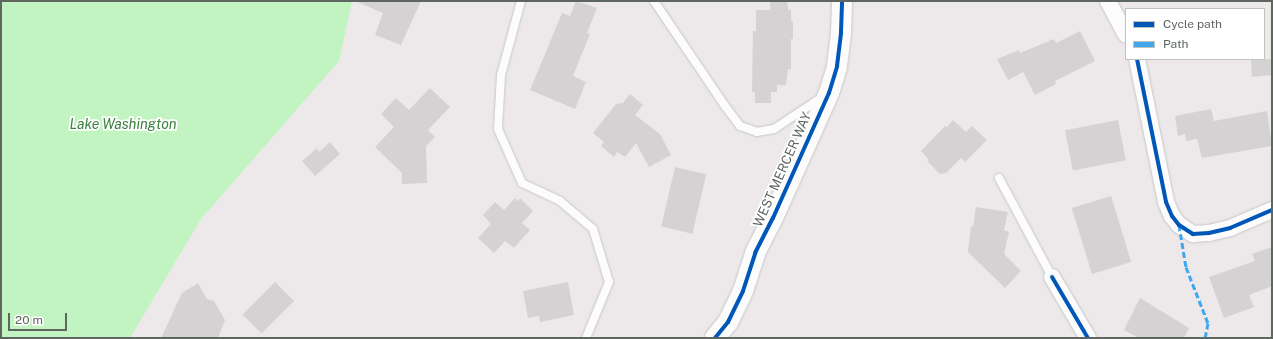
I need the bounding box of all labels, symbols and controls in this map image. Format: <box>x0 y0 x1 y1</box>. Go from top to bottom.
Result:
legend <box>1125 8 1265 60</box>
text: Cycle path <box>1163 17 1222 31</box>
text: Path <box>1163 37 1189 51</box>
street label: WEST MERCER WAY <box>751 110 815 230</box>
water label: Lake Washington <box>69 116 177 132</box>
scale bar <box>10 305 69 331</box>
text: 20 m <box>15 313 43 327</box>

